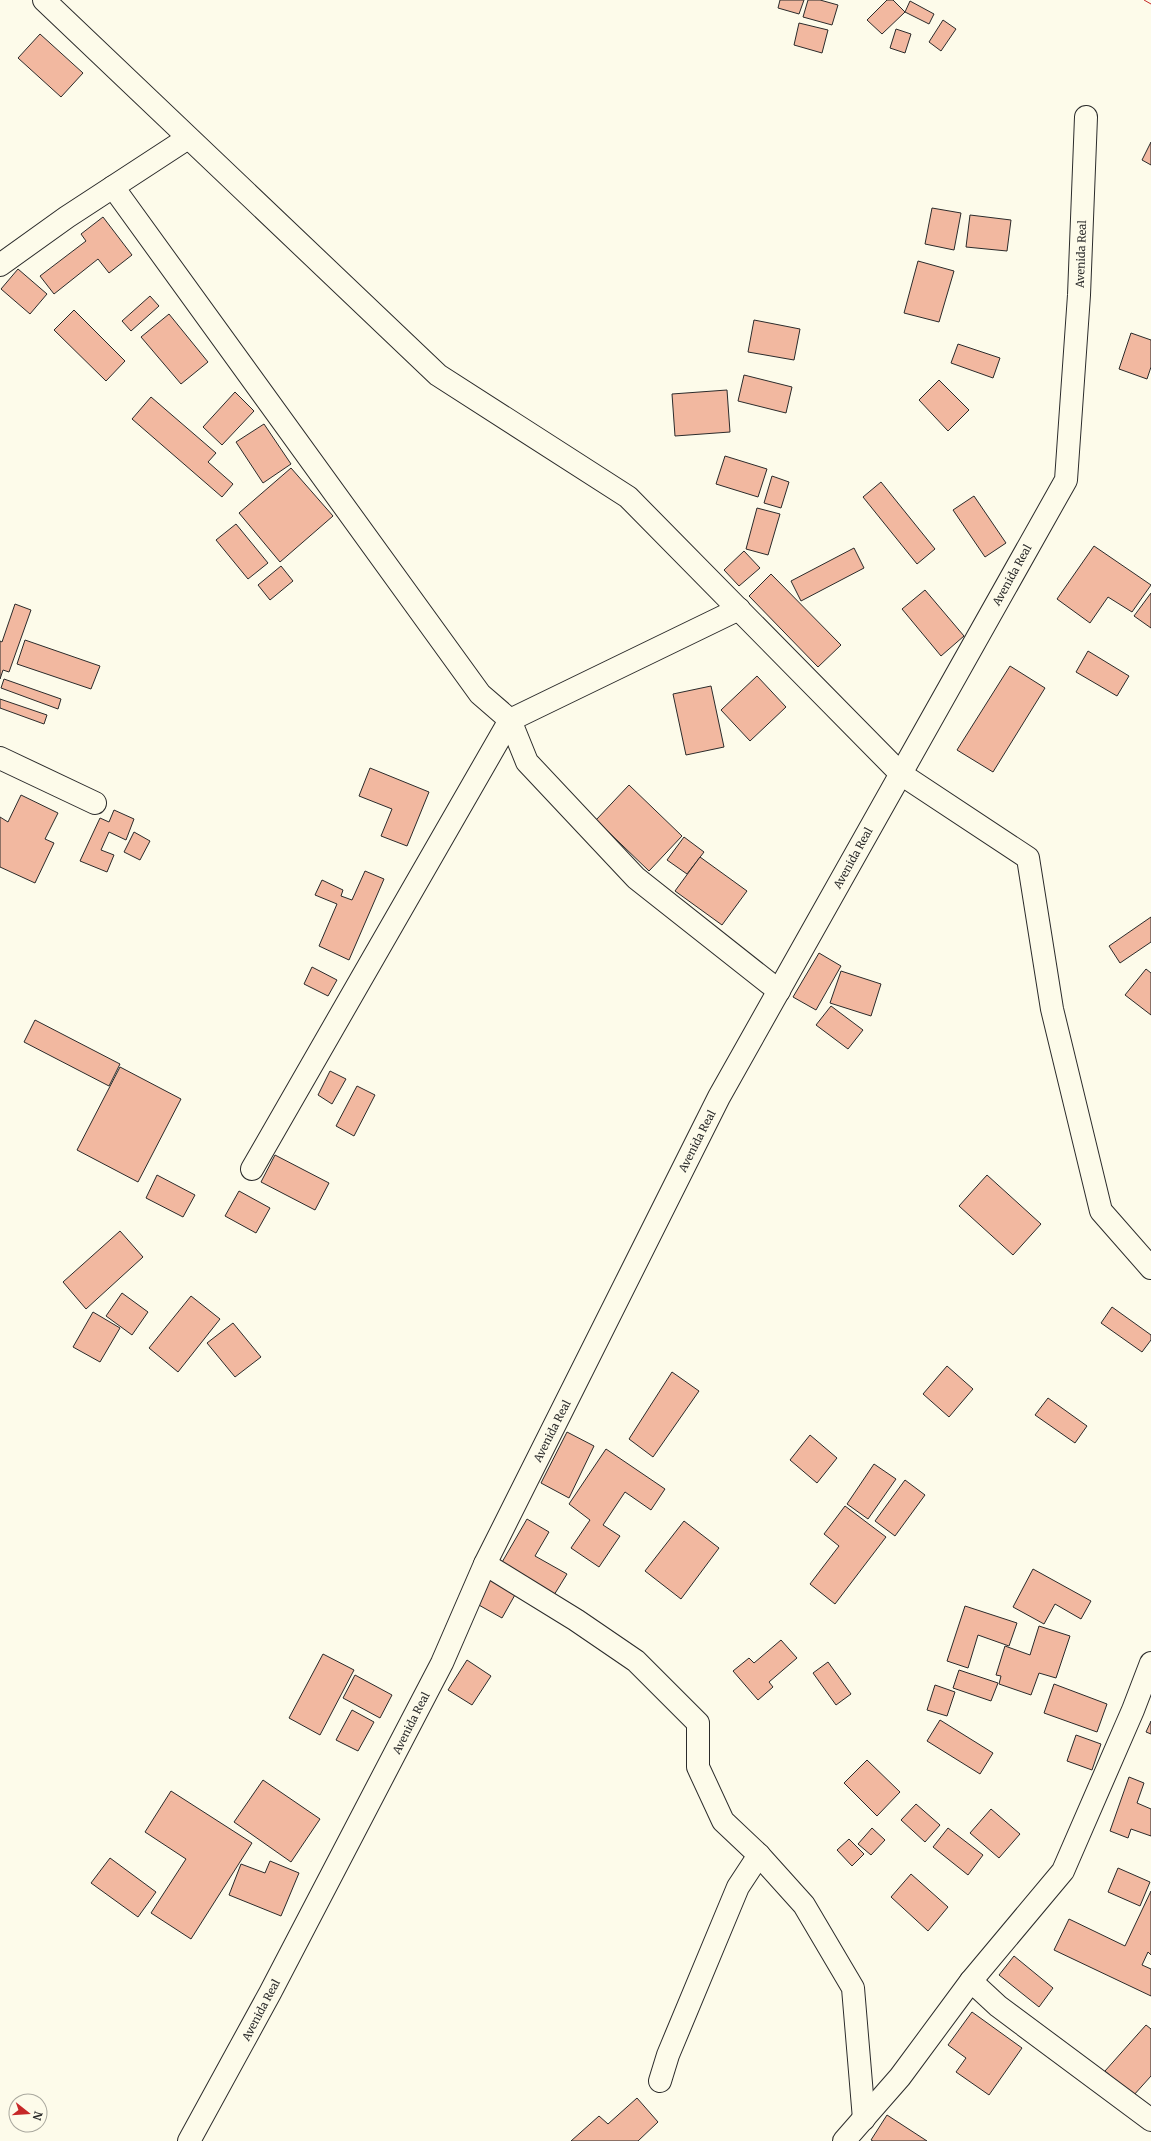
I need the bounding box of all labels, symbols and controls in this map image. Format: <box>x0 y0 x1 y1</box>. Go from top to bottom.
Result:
street label: Avenida Real <box>1073 219 1089 289</box>
street label: Avenida Real <box>989 541 1035 609</box>
street label: Avenida Real <box>830 824 876 892</box>
street label: Avenida Real <box>675 1107 719 1175</box>
street label: Avenida Real <box>530 1397 574 1465</box>
street label: Avenida Real <box>389 1689 433 1757</box>
street label: Avenida Real <box>238 1976 283 2044</box>
north arrow <box>8 2093 48 2133</box>
text: N <box>30 2110 46 2122</box>

